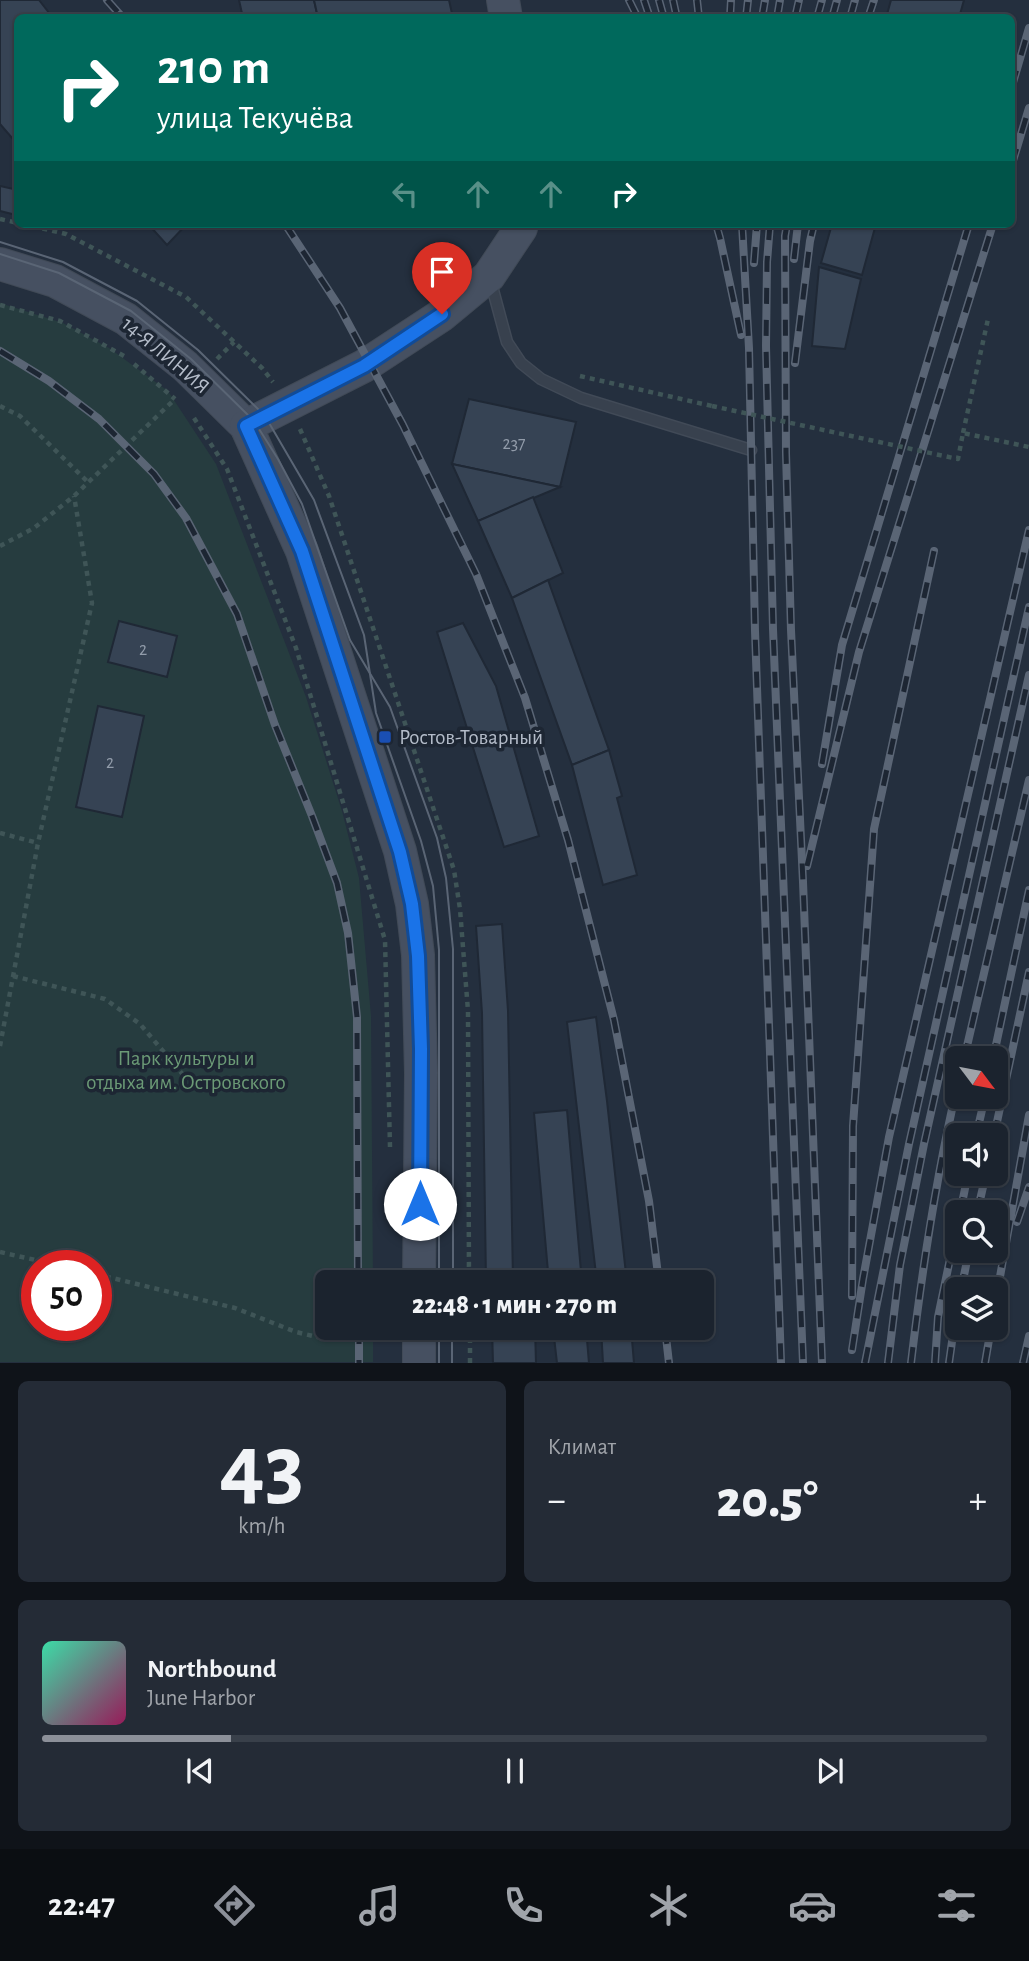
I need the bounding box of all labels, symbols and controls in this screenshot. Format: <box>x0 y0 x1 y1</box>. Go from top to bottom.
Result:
icon: right <box>42 42 133 133</box>
text: 210 m <box>157 44 270 93</box>
text: улица Текучёва <box>157 102 353 134</box>
icon: left <box>386 175 424 213</box>
icon: ahead <box>459 175 497 213</box>
icon: ahead <box>532 175 570 213</box>
icon: right <box>605 175 643 213</box>
pin <box>412 242 472 314</box>
icon: arrive <box>423 253 461 291</box>
street label: 14-Я ЛИНИЯ <box>118 313 213 398</box>
house number: 237 <box>502 435 526 453</box>
house number: 2 <box>139 641 147 659</box>
place label: Ростов-Товарный <box>399 727 543 748</box>
marker: Ростов-Товарный <box>377 729 393 745</box>
house number: 2 <box>106 754 114 772</box>
north arrow <box>945 1046 1008 1110</box>
map controls <box>945 1046 1008 1340</box>
park label: Парк культуры и отдыха им. Островского <box>86 1048 286 1093</box>
button: sound <box>945 1123 1008 1186</box>
position arrow <box>383 1167 457 1241</box>
button: search <box>945 1200 1008 1263</box>
speed limit sign: 50 <box>21 1250 112 1341</box>
button: layers <box>945 1277 1008 1340</box>
text: 22:48 · 1 мин · 270 m <box>412 1292 617 1318</box>
text: 43 <box>219 1422 304 1513</box>
text: Климат <box>548 1436 616 1459</box>
text: 20.5° <box>716 1474 818 1526</box>
text: − <box>548 1482 566 1520</box>
text: + <box>969 1482 987 1520</box>
text: km/h <box>238 1515 285 1538</box>
text: Northbound <box>147 1656 276 1682</box>
text: June Harbor <box>147 1687 255 1710</box>
icon: previous <box>181 1752 219 1790</box>
icon: pause <box>496 1752 534 1790</box>
icon: next <box>811 1752 849 1790</box>
icon: directions <box>210 1881 259 1930</box>
icon: music <box>355 1881 404 1930</box>
icon: phone <box>499 1881 548 1930</box>
icon: climate <box>644 1881 693 1930</box>
icon: car <box>788 1881 837 1930</box>
icon: filters <box>932 1881 981 1930</box>
text: 22:47 <box>48 1889 115 1921</box>

